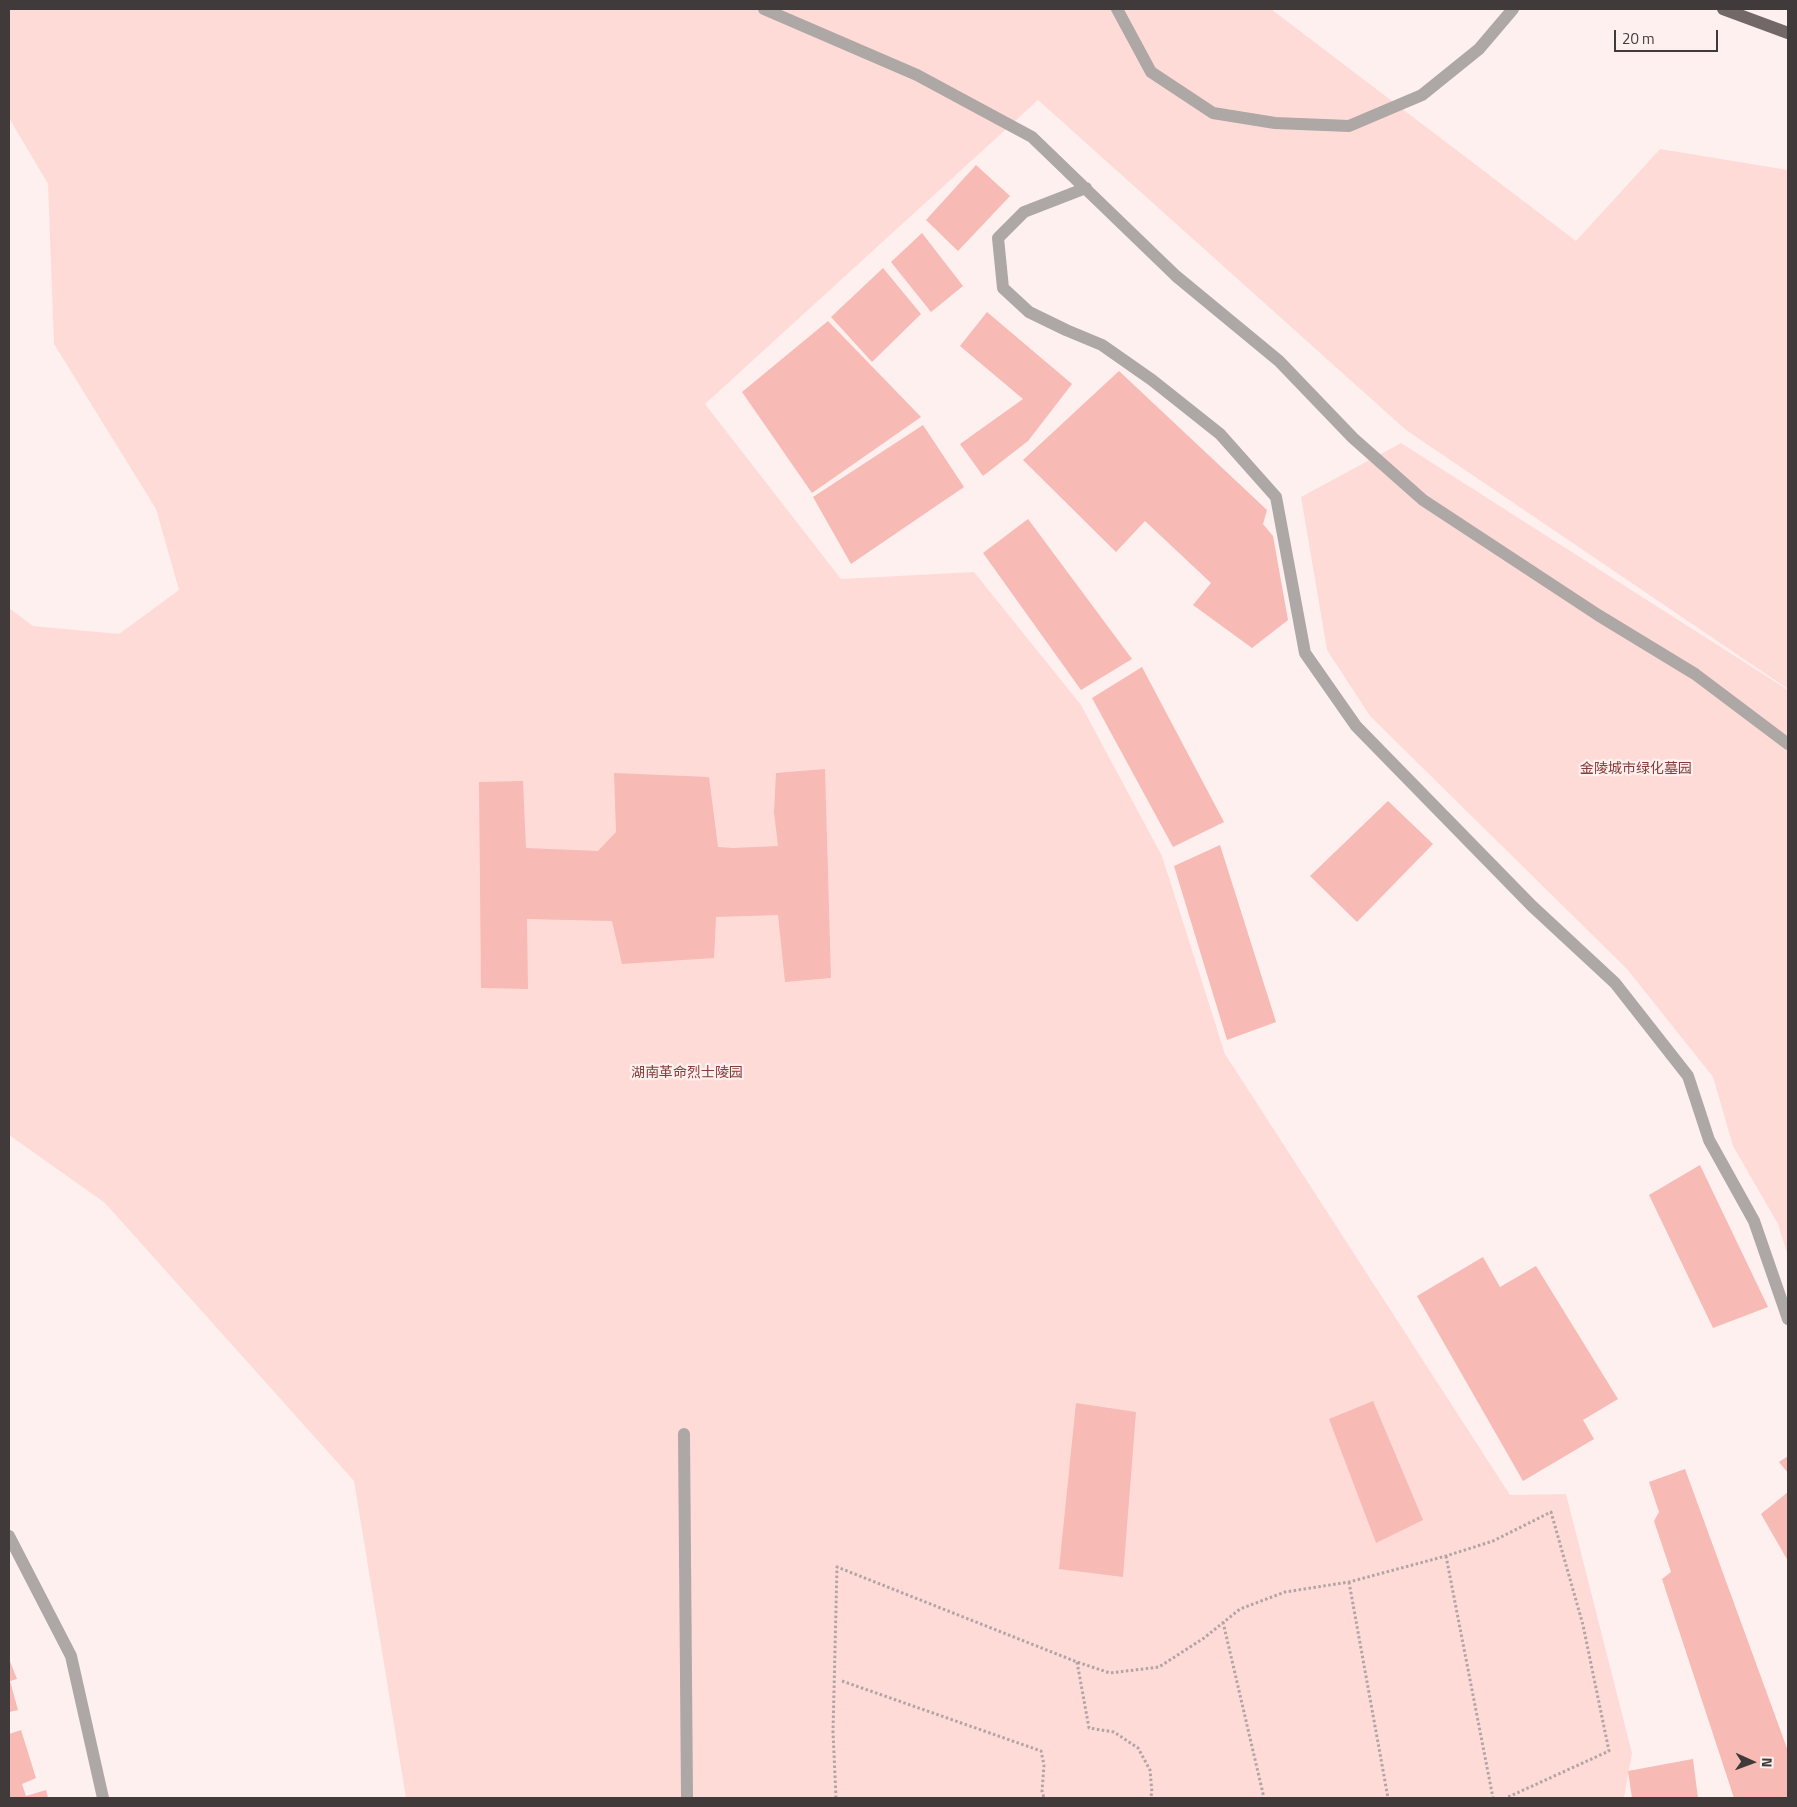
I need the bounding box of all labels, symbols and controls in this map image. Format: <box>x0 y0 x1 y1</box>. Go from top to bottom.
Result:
scale bar <box>1617 20 1721 52</box>
text: 20 m <box>1622 27 1655 50</box>
park label: 金陵城市绿化墓园 <box>1580 762 1692 778</box>
park label: 湖南革命烈士陵园 <box>631 1066 743 1082</box>
north arrow <box>1727 1737 1777 1787</box>
text: N <box>1757 1757 1778 1768</box>

